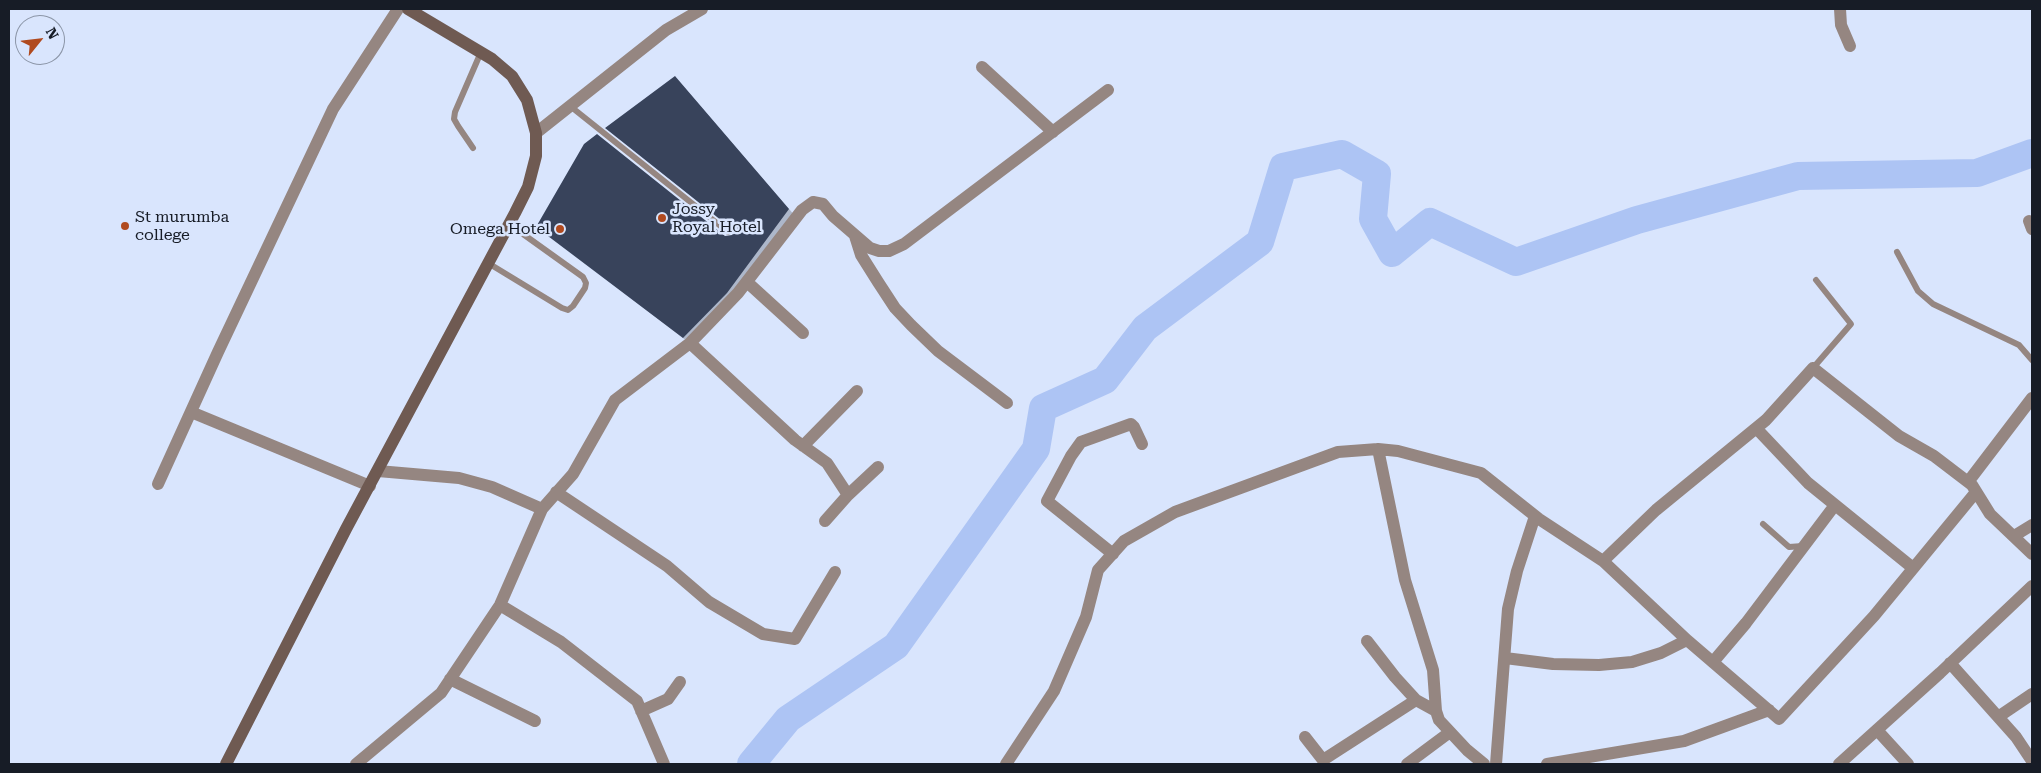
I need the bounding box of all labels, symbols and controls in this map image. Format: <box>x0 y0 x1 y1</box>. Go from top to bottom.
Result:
north arrow <box>15 15 65 65</box>
text: N <box>43 25 62 42</box>
place label: Jossy Royal Hotel <box>672 199 762 237</box>
place label: St murumba college <box>135 207 229 245</box>
marker: Jossy Royal Hotel <box>656 212 668 224</box>
place label: Omega Hotel <box>450 219 550 239</box>
marker: St murumba college <box>119 220 131 232</box>
marker: Omega Hotel <box>554 223 566 235</box>

